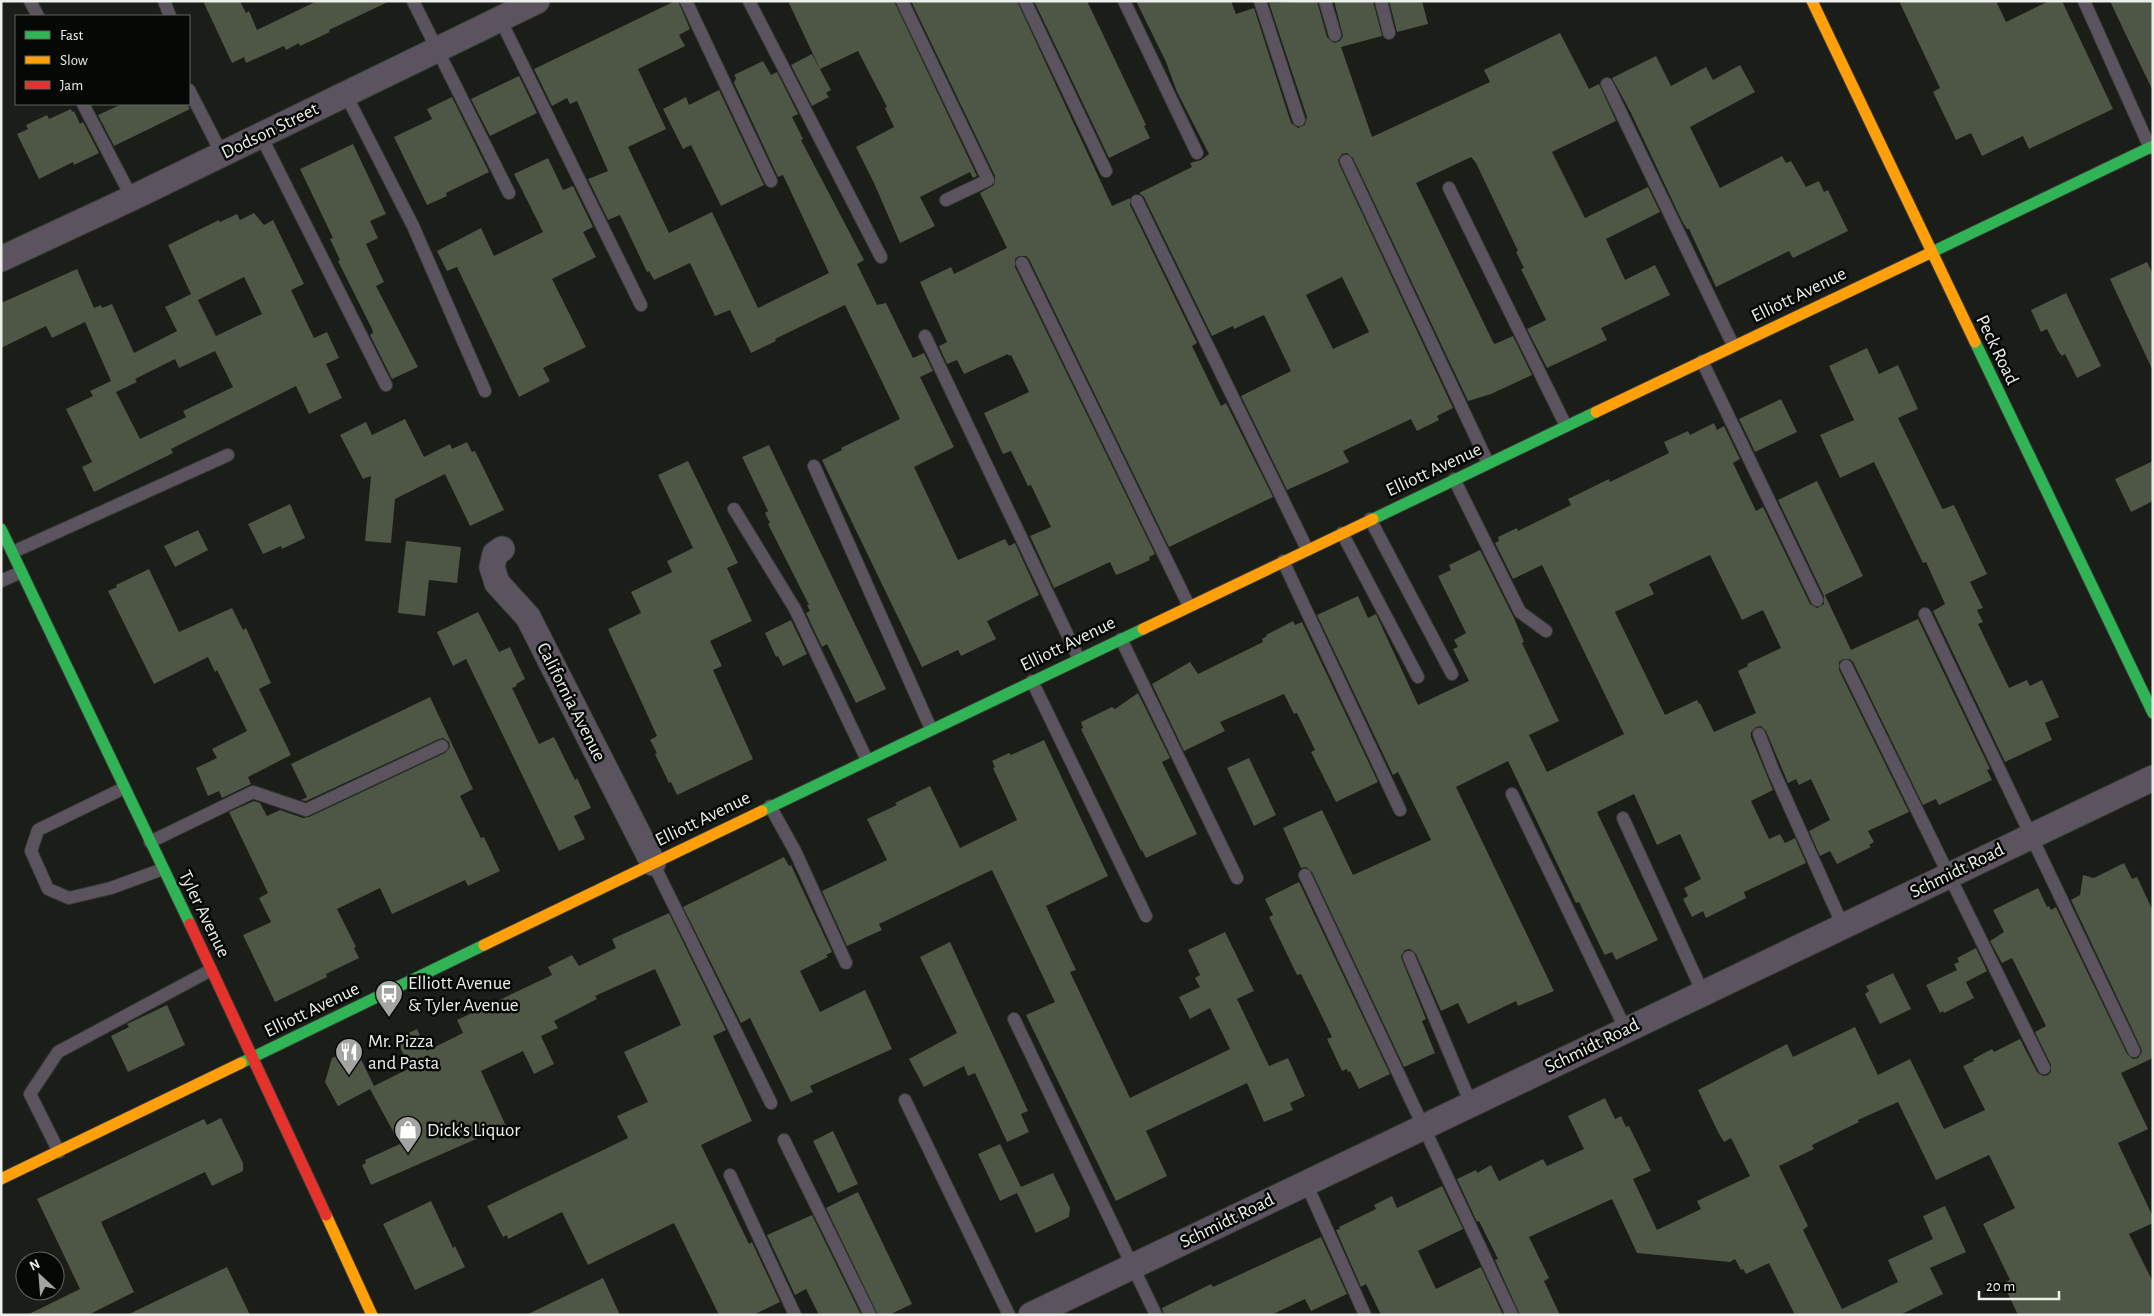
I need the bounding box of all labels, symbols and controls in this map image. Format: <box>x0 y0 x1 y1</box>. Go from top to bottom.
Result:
legend <box>15 15 190 105</box>
text: Fast <box>60 28 84 43</box>
text: Slow <box>60 53 88 68</box>
text: Jam <box>60 78 83 93</box>
street label: Dodson Street <box>219 99 321 163</box>
street label: Elliott Avenue <box>1748 264 1850 326</box>
street label: Peck Road <box>1972 312 2022 388</box>
street label: Elliott Avenue <box>1383 440 1485 500</box>
street label: Elliott Avenue <box>1017 613 1119 675</box>
street label: California Avenue <box>533 640 609 764</box>
street label: Elliott Avenue <box>652 788 754 850</box>
street label: Schmidt Road <box>1907 840 2007 902</box>
street label: Tyler Avenue <box>175 867 233 961</box>
place label: Elliott Avenue & Tyler Avenue <box>408 974 519 1015</box>
street label: Elliott Avenue <box>261 979 363 1041</box>
bus stop icon: Elliott Avenue & Tyler Avenue <box>374 979 404 1018</box>
street label: Schmidt Road <box>1542 1015 1642 1077</box>
place label: Mr. Pizza and Pasta <box>368 1032 440 1073</box>
restaurant icon: Mr. Pizza and Pasta <box>334 1037 364 1076</box>
shop icon: Dick's Liquor <box>393 1115 423 1154</box>
place label: Dick's Liquor <box>427 1121 520 1140</box>
street label: Schmidt Road <box>1177 1190 1277 1252</box>
north arrow <box>15 1251 65 1301</box>
text: N <box>27 1257 42 1274</box>
scale bar <box>1979 1268 2059 1300</box>
text: 20 m <box>1986 1279 2015 1294</box>

